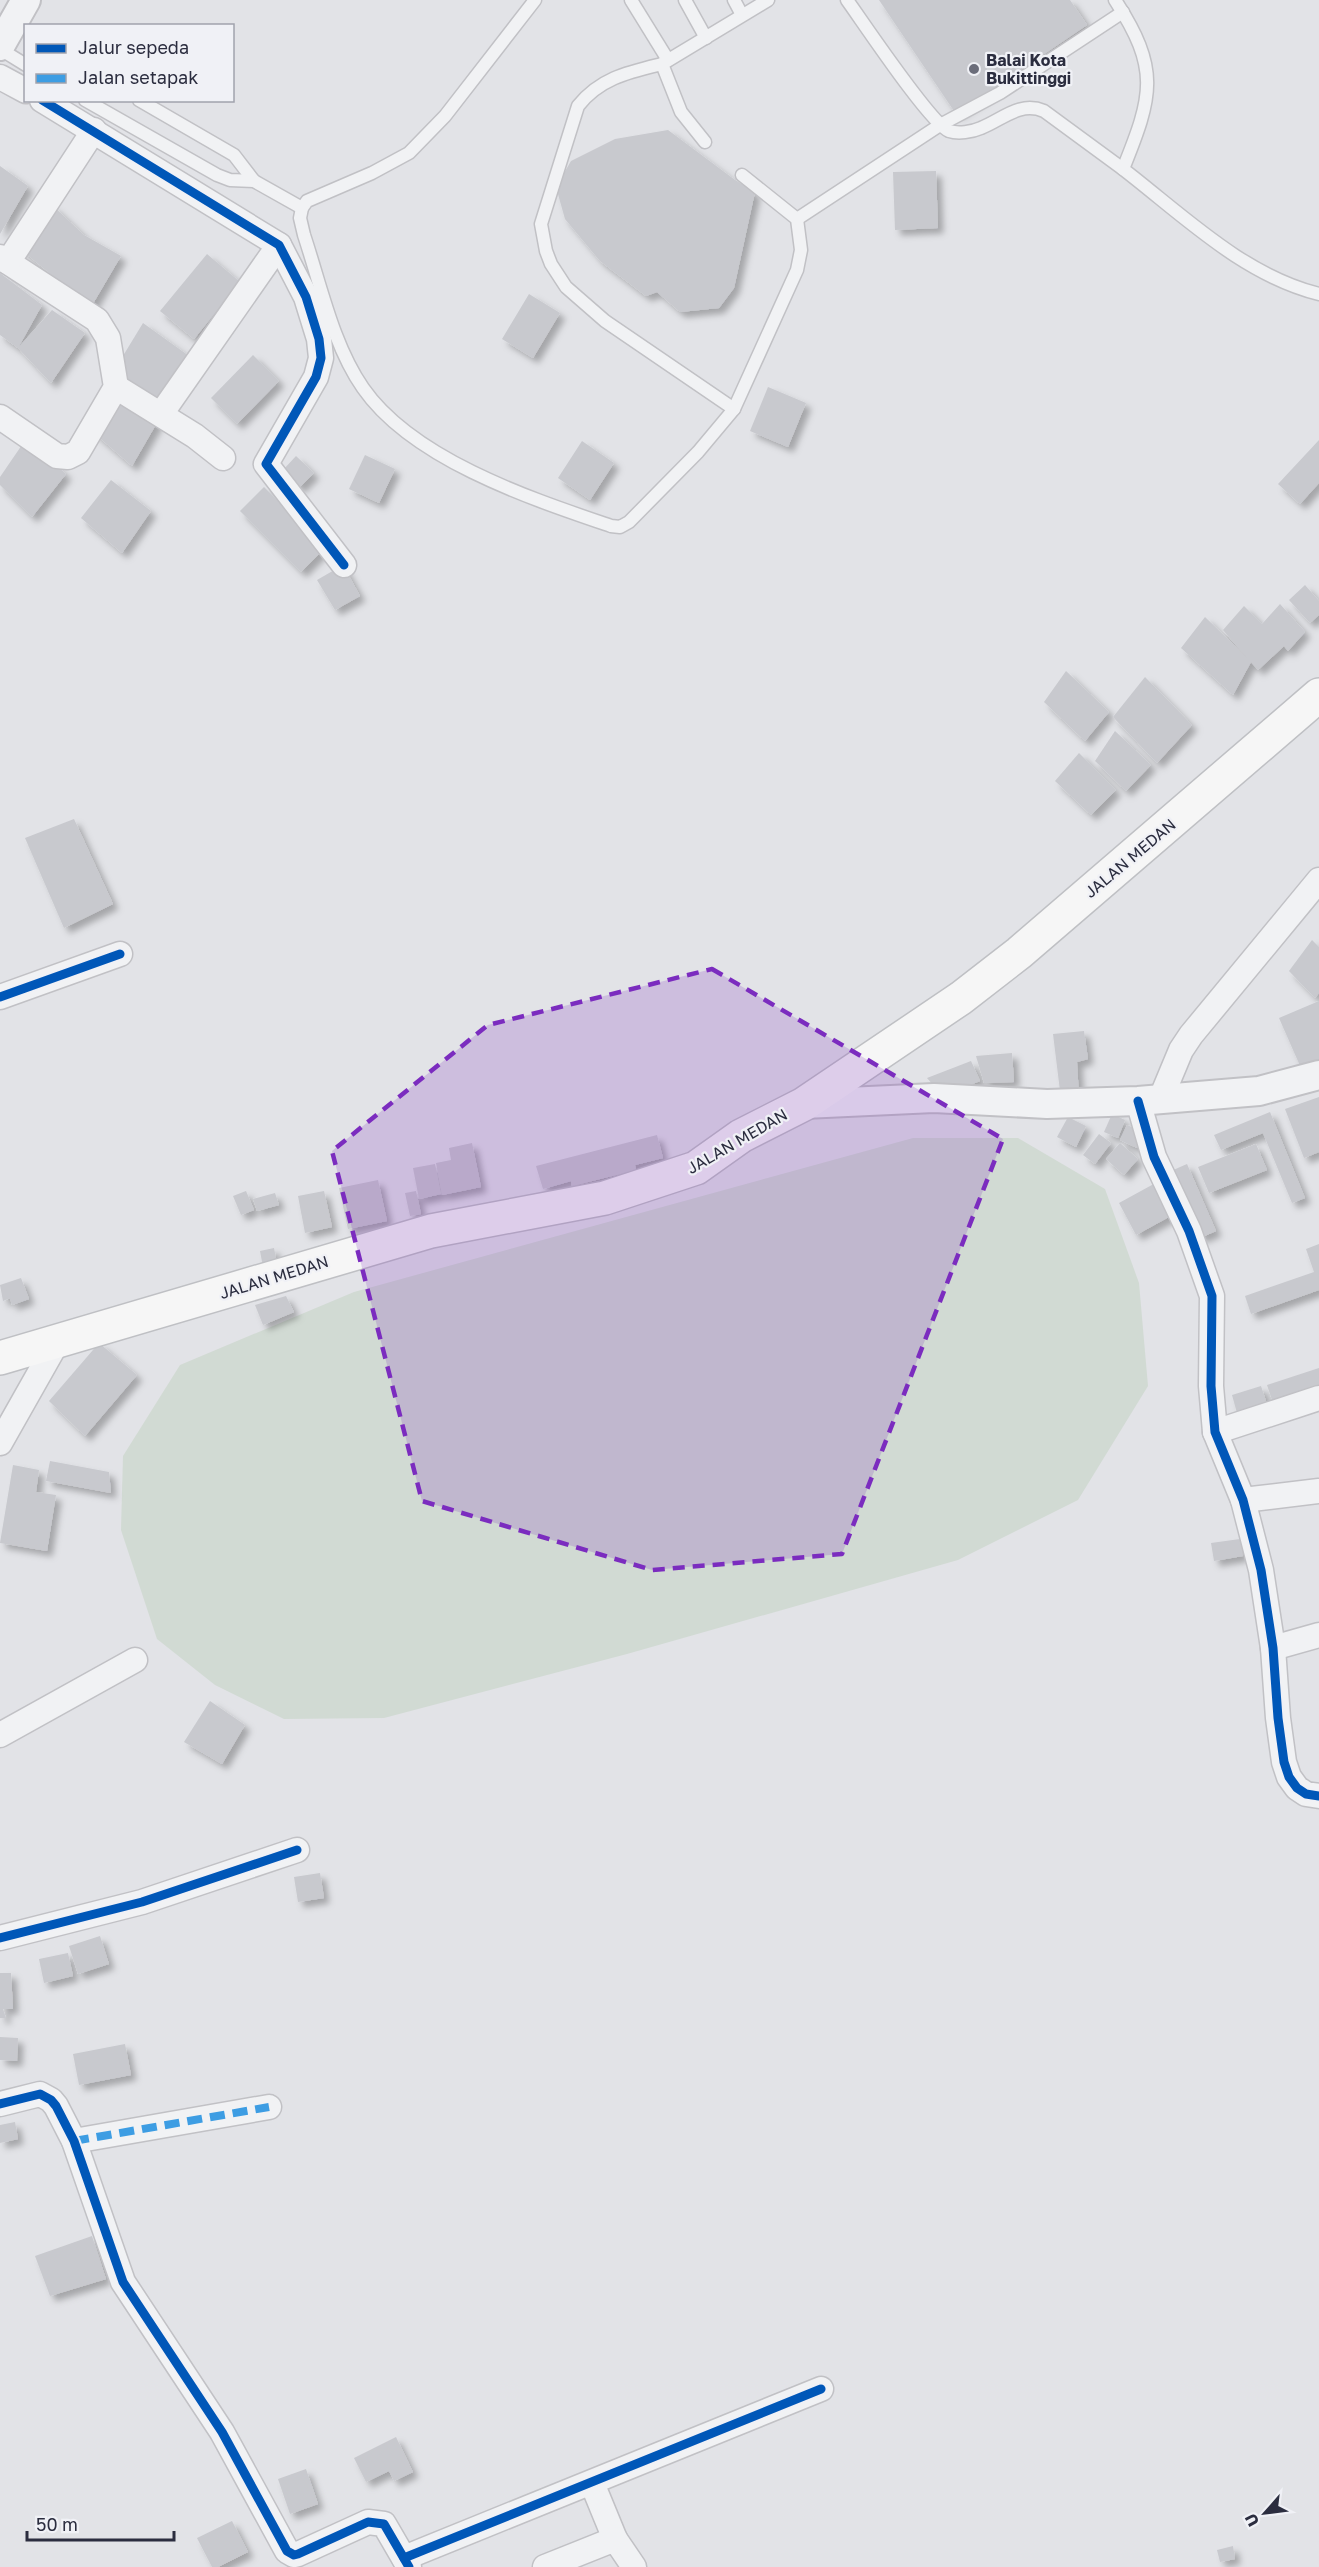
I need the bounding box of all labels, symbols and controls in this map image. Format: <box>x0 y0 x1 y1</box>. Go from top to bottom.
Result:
legend <box>24 24 234 102</box>
text: Jalur sepeda <box>78 36 189 58</box>
place label: Balai Kota Bukittinggi <box>986 50 1071 88</box>
marker: Balai Kota Bukittinggi <box>967 62 981 76</box>
text: Jalan setapak <box>78 66 198 88</box>
street label: JALAN MEDAN <box>1080 814 1180 902</box>
street label: JALAN MEDAN <box>683 1104 791 1178</box>
street label: JALAN MEDAN <box>217 1251 331 1303</box>
north arrow <box>1235 2483 1295 2543</box>
scale bar <box>27 2504 174 2542</box>
text: U <box>1240 2510 1263 2530</box>
text: 50 m <box>36 2513 78 2535</box>

